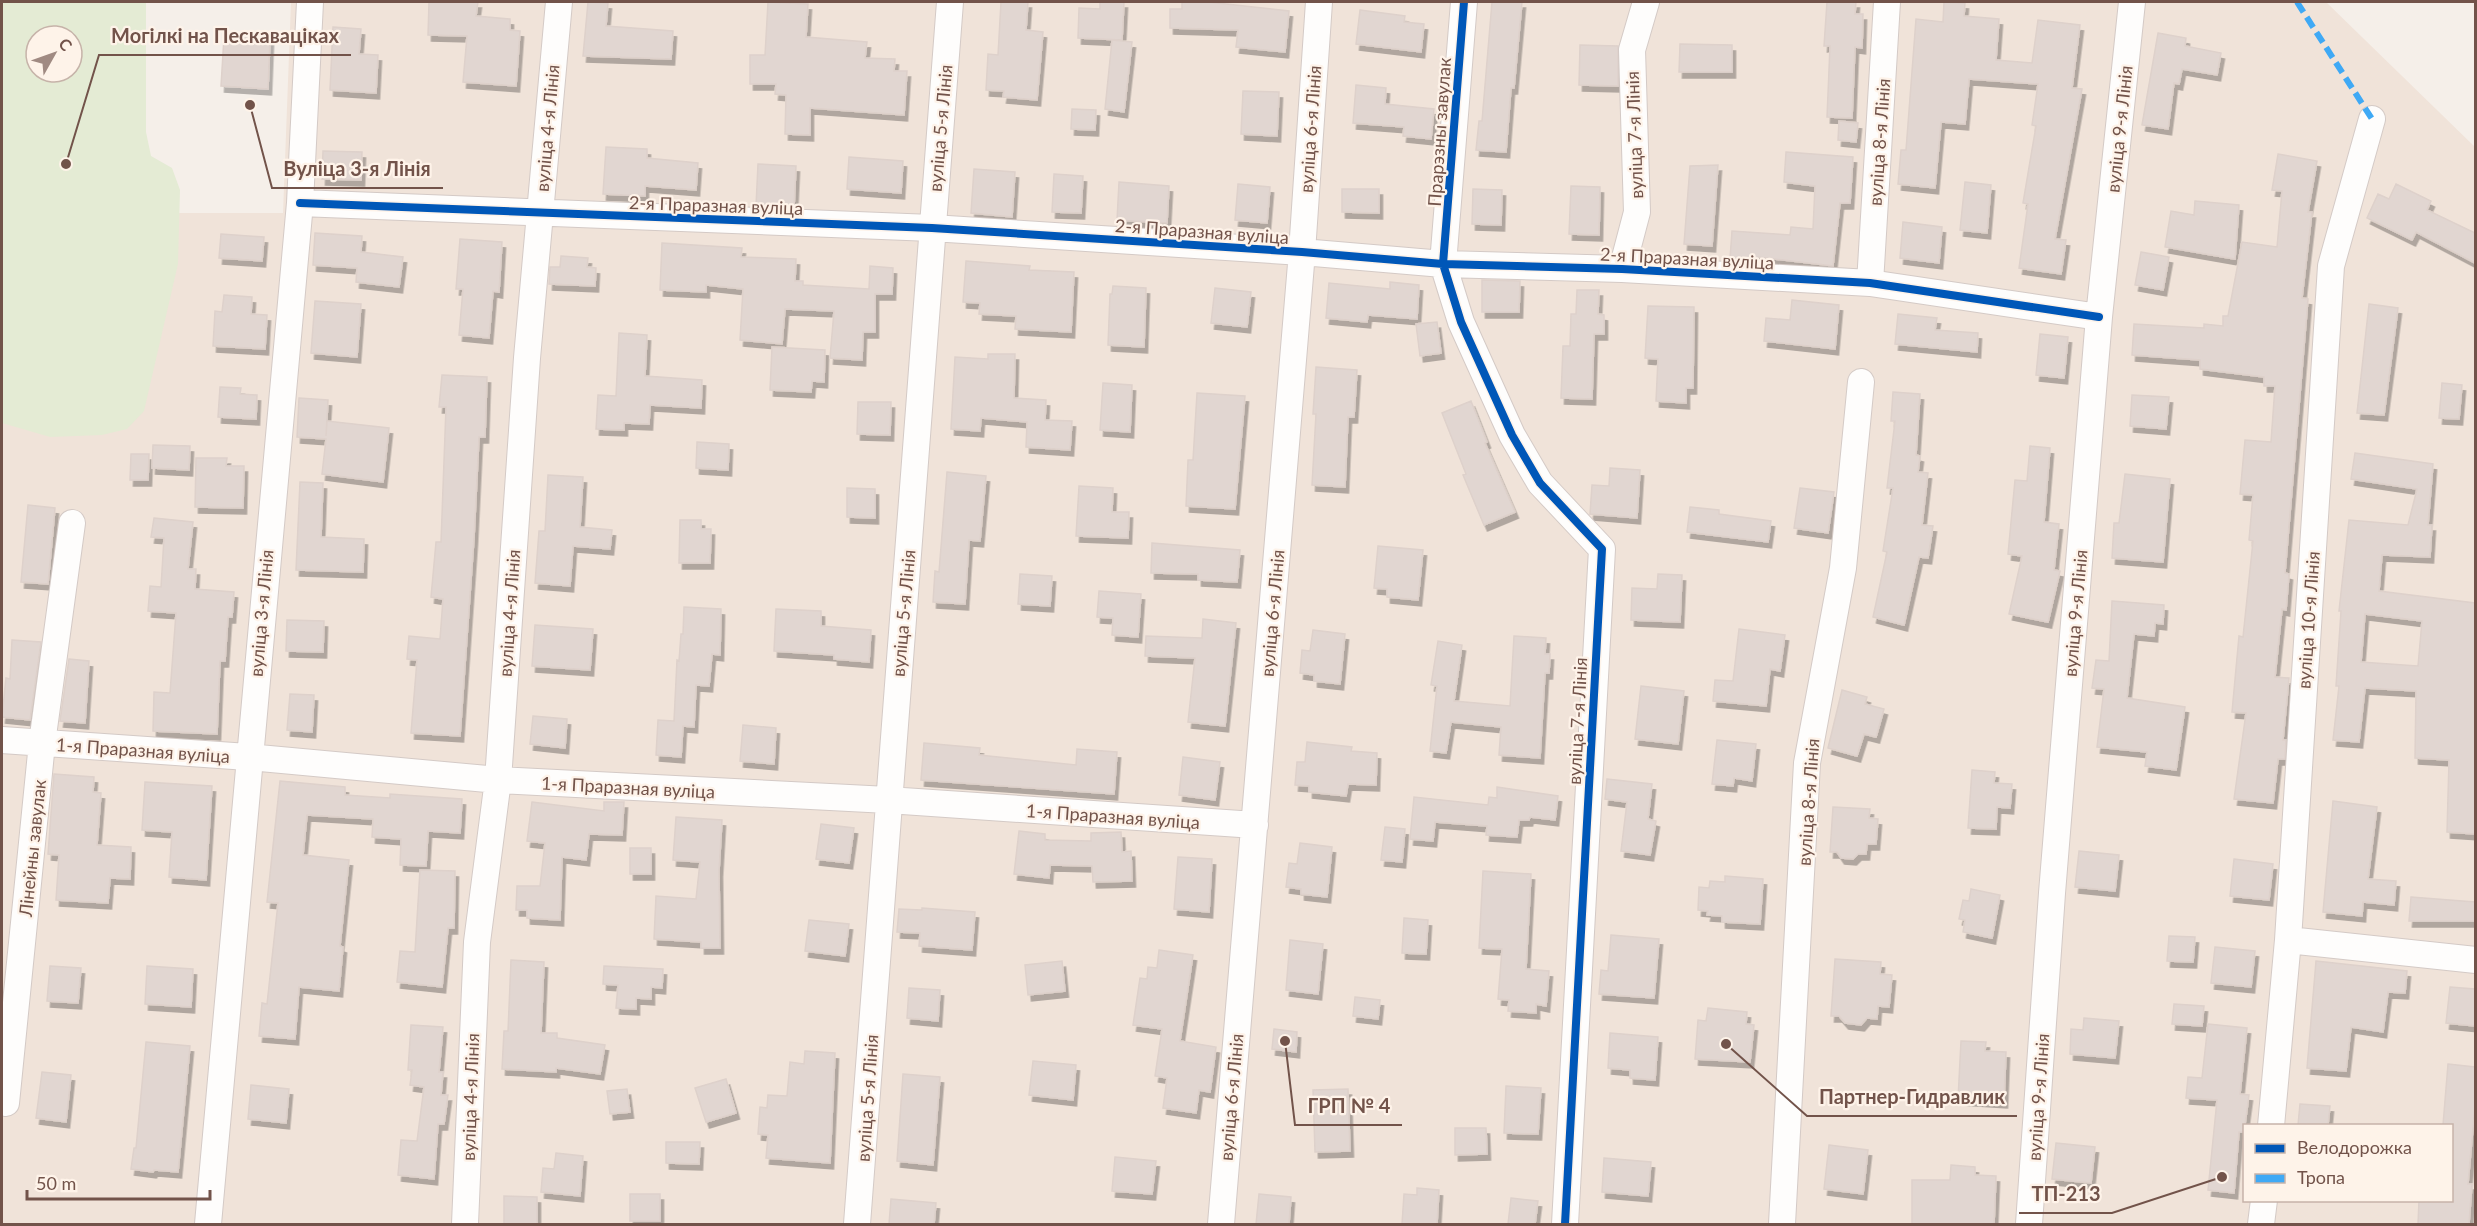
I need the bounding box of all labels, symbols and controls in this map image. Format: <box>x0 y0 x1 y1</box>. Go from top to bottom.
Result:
callout: Могілкі на Пескаваціках <box>99 17 351 55</box>
text: Могілкі на Пескаваціках <box>111 23 339 47</box>
north arrow <box>24 24 84 84</box>
text: С <box>55 34 77 55</box>
street label: Прарэзны завулак <box>1423 56 1455 207</box>
street label: вуліца 4-я Лінія <box>530 63 564 193</box>
street label: вуліца 5-я Лінія <box>923 63 957 193</box>
street label: вуліца 9-я Лінія <box>2101 64 2137 194</box>
street label: вуліца 6-я Лінія <box>1295 65 1325 193</box>
street label: вуліца 7-я Лінія <box>1621 71 1647 199</box>
street label: вуліца 8-я Лінія <box>1864 78 1894 206</box>
callout: Вуліца 3-я Лінія <box>272 150 443 188</box>
text: Вуліца 3-я Лінія <box>283 156 431 180</box>
street label: 2-я Праразная вуліца <box>629 191 803 219</box>
street label: 2-я Праразная вуліца <box>1114 214 1290 248</box>
street label: 2-я Праразная вуліца <box>1599 242 1775 274</box>
street label: вуліца 3-я Лінія <box>244 548 278 678</box>
street label: вуліца 5-я Лінія <box>886 548 920 678</box>
street label: вуліца 6-я Лінія <box>1255 548 1289 678</box>
street label: вуліца 9-я Лінія <box>2058 548 2092 678</box>
street label: вуліца 4-я Лінія <box>494 549 524 677</box>
street label: вуліца 10-я Лінія <box>2292 550 2324 690</box>
street label: вуліца 7-я Лінія <box>1563 657 1591 785</box>
street label: 1-я Праразная вуліца <box>55 733 231 767</box>
street label: вуліца 8-я Лінія <box>1793 738 1823 866</box>
street label: 1-я Праразная вуліца <box>540 771 716 803</box>
street label: Лінейны завулак <box>14 778 50 919</box>
street label: 1-я Праразная вуліца <box>1025 799 1201 833</box>
street label: вуліца 6-я Лінія <box>1214 1032 1248 1162</box>
street label: вуліца 4-я Лінія <box>457 1033 483 1161</box>
street label: вуліца 9-я Лінія <box>2023 1033 2053 1161</box>
street label: вуліца 5-я Лінія <box>852 1034 882 1162</box>
callout: Партнер-Гидравлик <box>1807 1078 2017 1116</box>
text: Партнер-Гидравлик <box>1819 1084 2005 1108</box>
callout: ГРП № 4 <box>1295 1087 1402 1125</box>
text: ГРП № 4 <box>1308 1093 1391 1117</box>
legend <box>2243 1124 2453 1202</box>
text: Велодорожка <box>2297 1136 2412 1158</box>
scale bar <box>27 1163 210 1201</box>
text: Тропа <box>2297 1166 2345 1188</box>
text: 50 m <box>36 1172 76 1194</box>
callout: ТП-213 <box>2019 1175 2112 1213</box>
text: ТП-213 <box>2031 1181 2101 1205</box>

